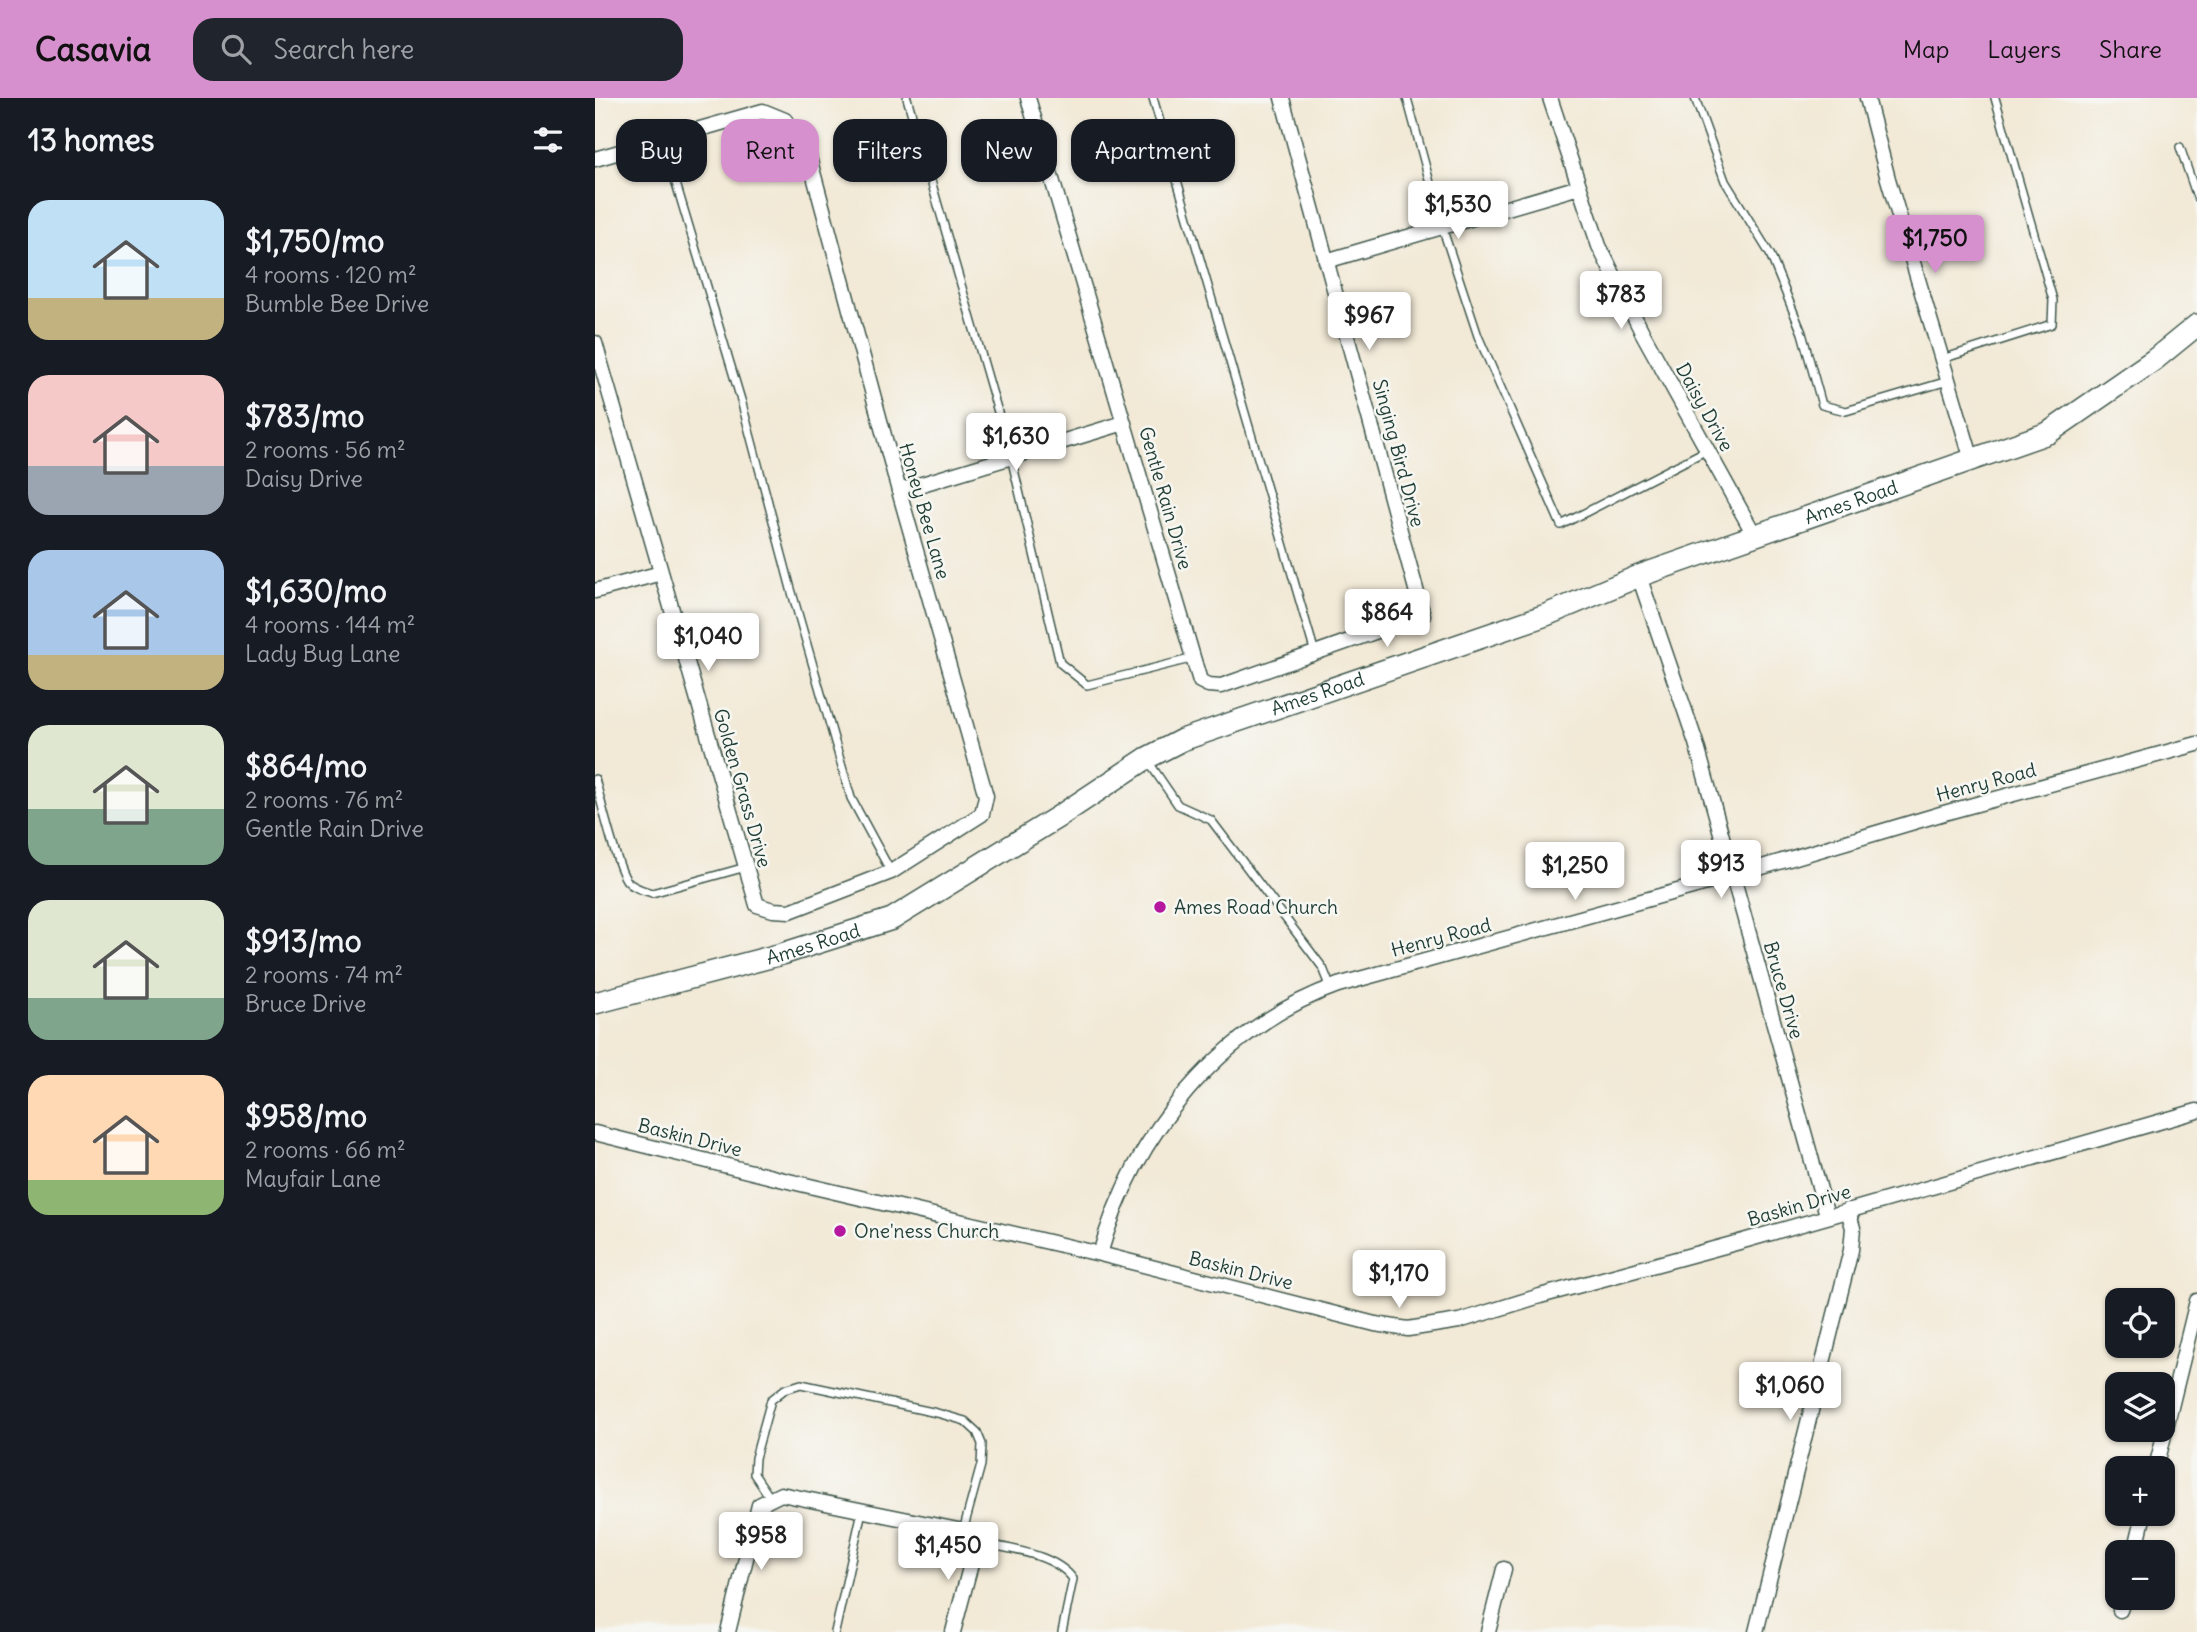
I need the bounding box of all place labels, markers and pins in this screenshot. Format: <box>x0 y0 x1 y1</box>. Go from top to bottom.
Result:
pin: $1,530 <box>1401 181 1515 241</box>
pin: $1,750 <box>1878 216 1992 275</box>
pin: $783 <box>1580 272 1662 331</box>
pin: $967 <box>1328 292 1410 352</box>
pin: $1,630 <box>959 414 1073 473</box>
pin: $864 <box>1346 589 1428 649</box>
pin: $1,040 <box>651 614 765 673</box>
pin: $913 <box>1680 840 1762 900</box>
pin: $1,250 <box>1518 842 1632 902</box>
place label: Ames Road Church <box>1174 895 1338 919</box>
marker: Ames Road Church <box>1152 899 1168 915</box>
place label: One'ness Church <box>854 1219 999 1243</box>
marker: One'ness Church <box>832 1223 848 1239</box>
pin: $1,170 <box>1342 1250 1456 1310</box>
pin: $1,060 <box>1733 1362 1847 1422</box>
pin: $958 <box>720 1512 802 1572</box>
pin: $1,450 <box>891 1522 1005 1582</box>

